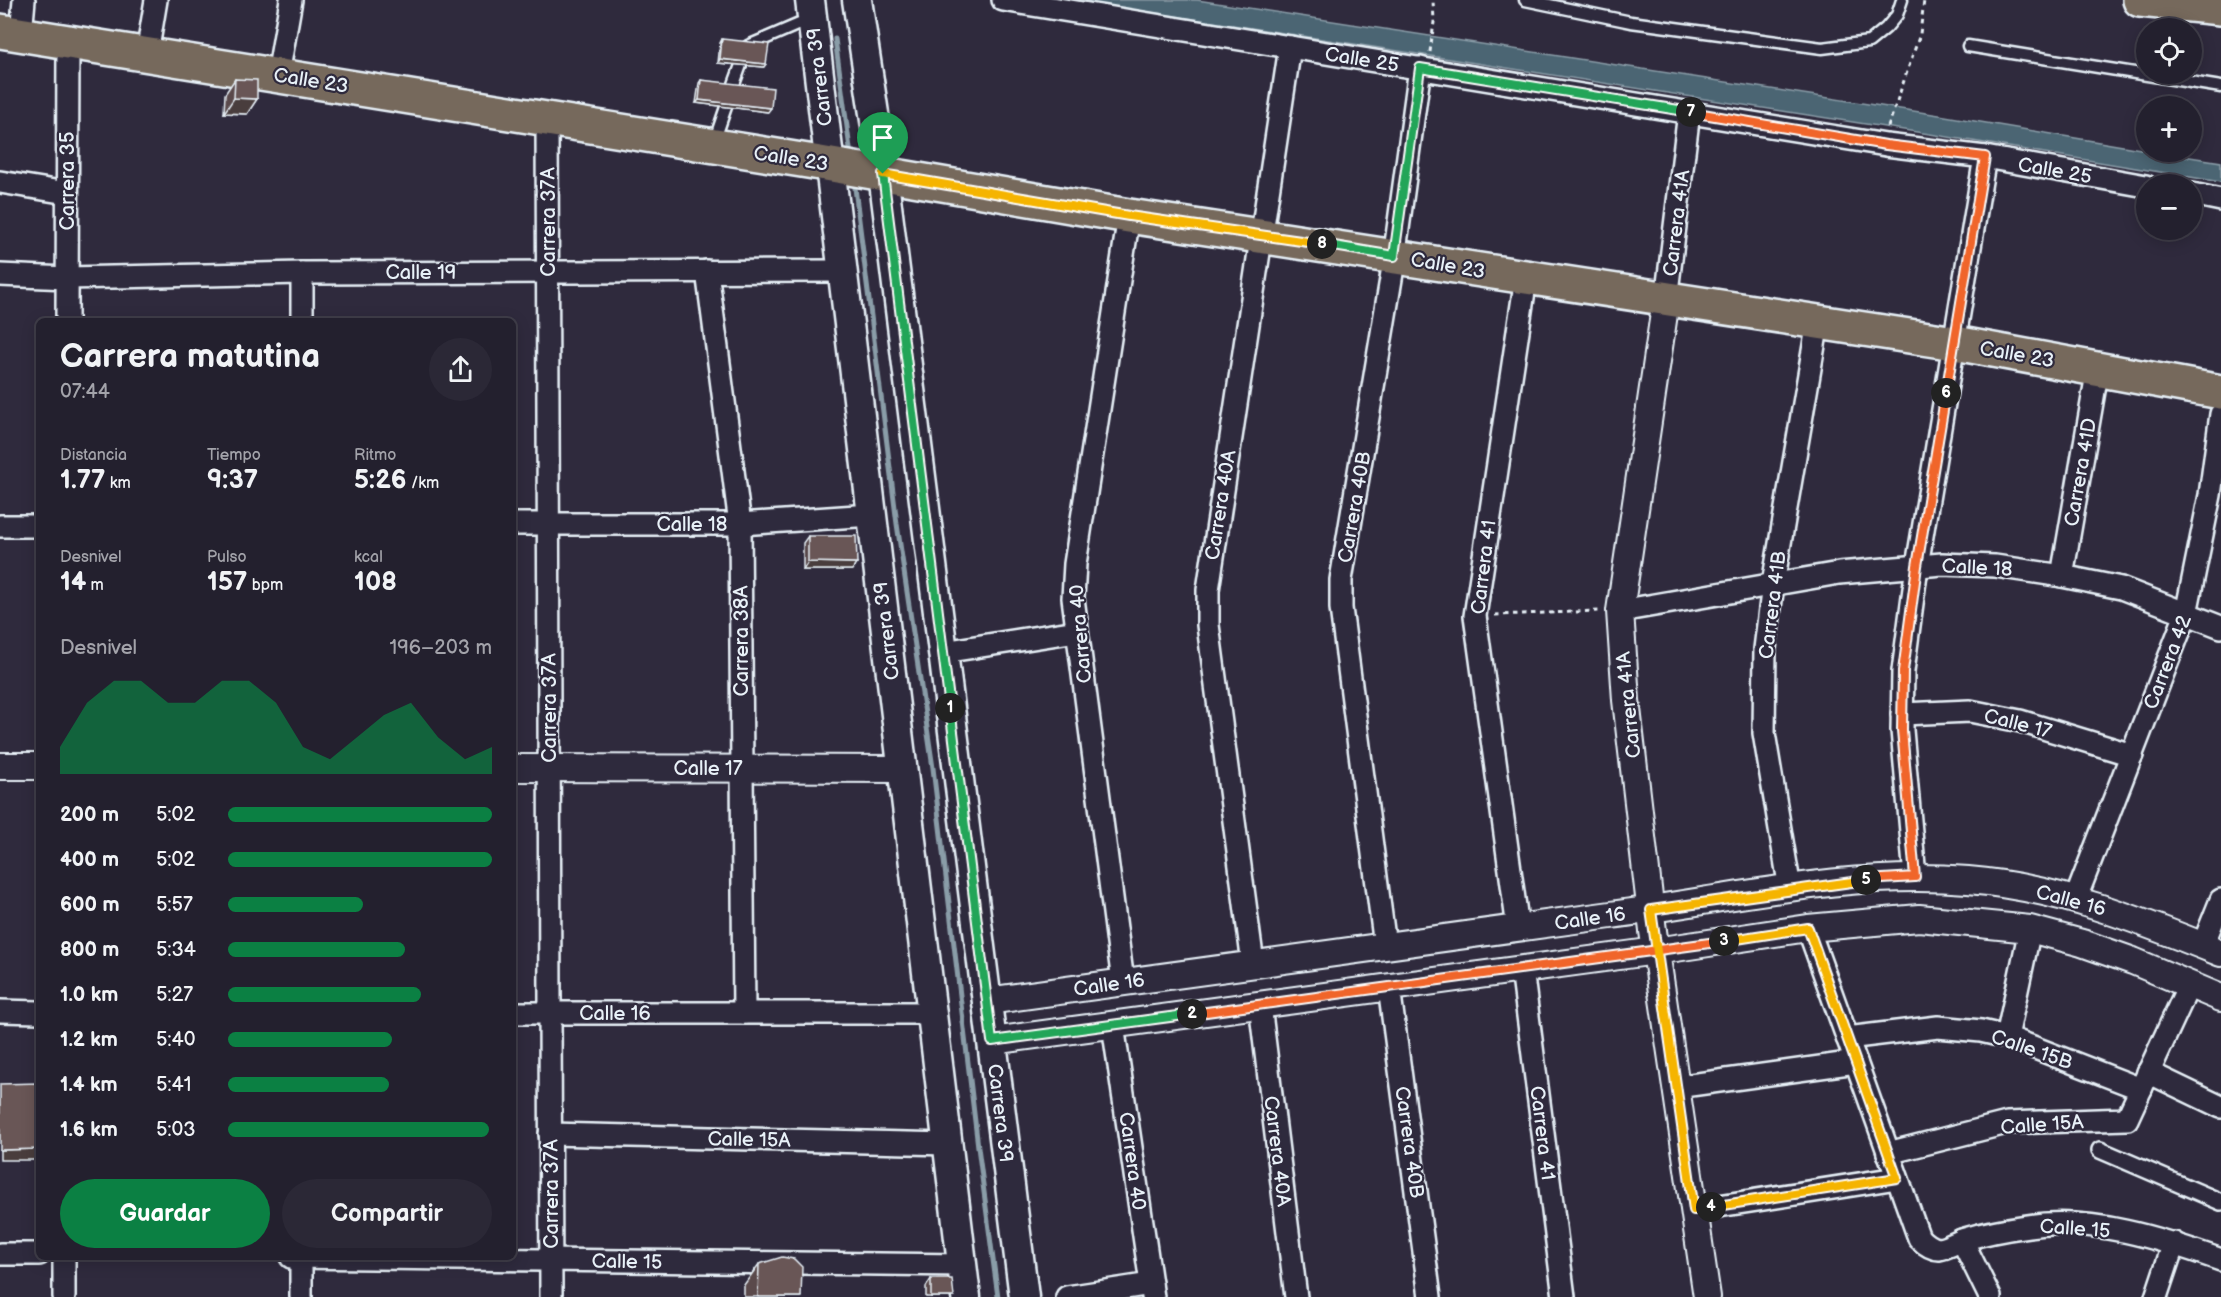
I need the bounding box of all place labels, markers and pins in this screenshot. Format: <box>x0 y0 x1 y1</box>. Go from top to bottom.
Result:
pin: 7 <box>1676 97 1706 127</box>
pin <box>857 112 908 174</box>
pin: 8 <box>1307 229 1337 259</box>
pin: 6 <box>1931 378 1961 408</box>
pin: 1 <box>935 693 965 723</box>
pin: 5 <box>1851 865 1881 895</box>
pin: 3 <box>1709 926 1739 956</box>
pin: 2 <box>1177 999 1207 1029</box>
pin: 4 <box>1696 1192 1726 1222</box>

